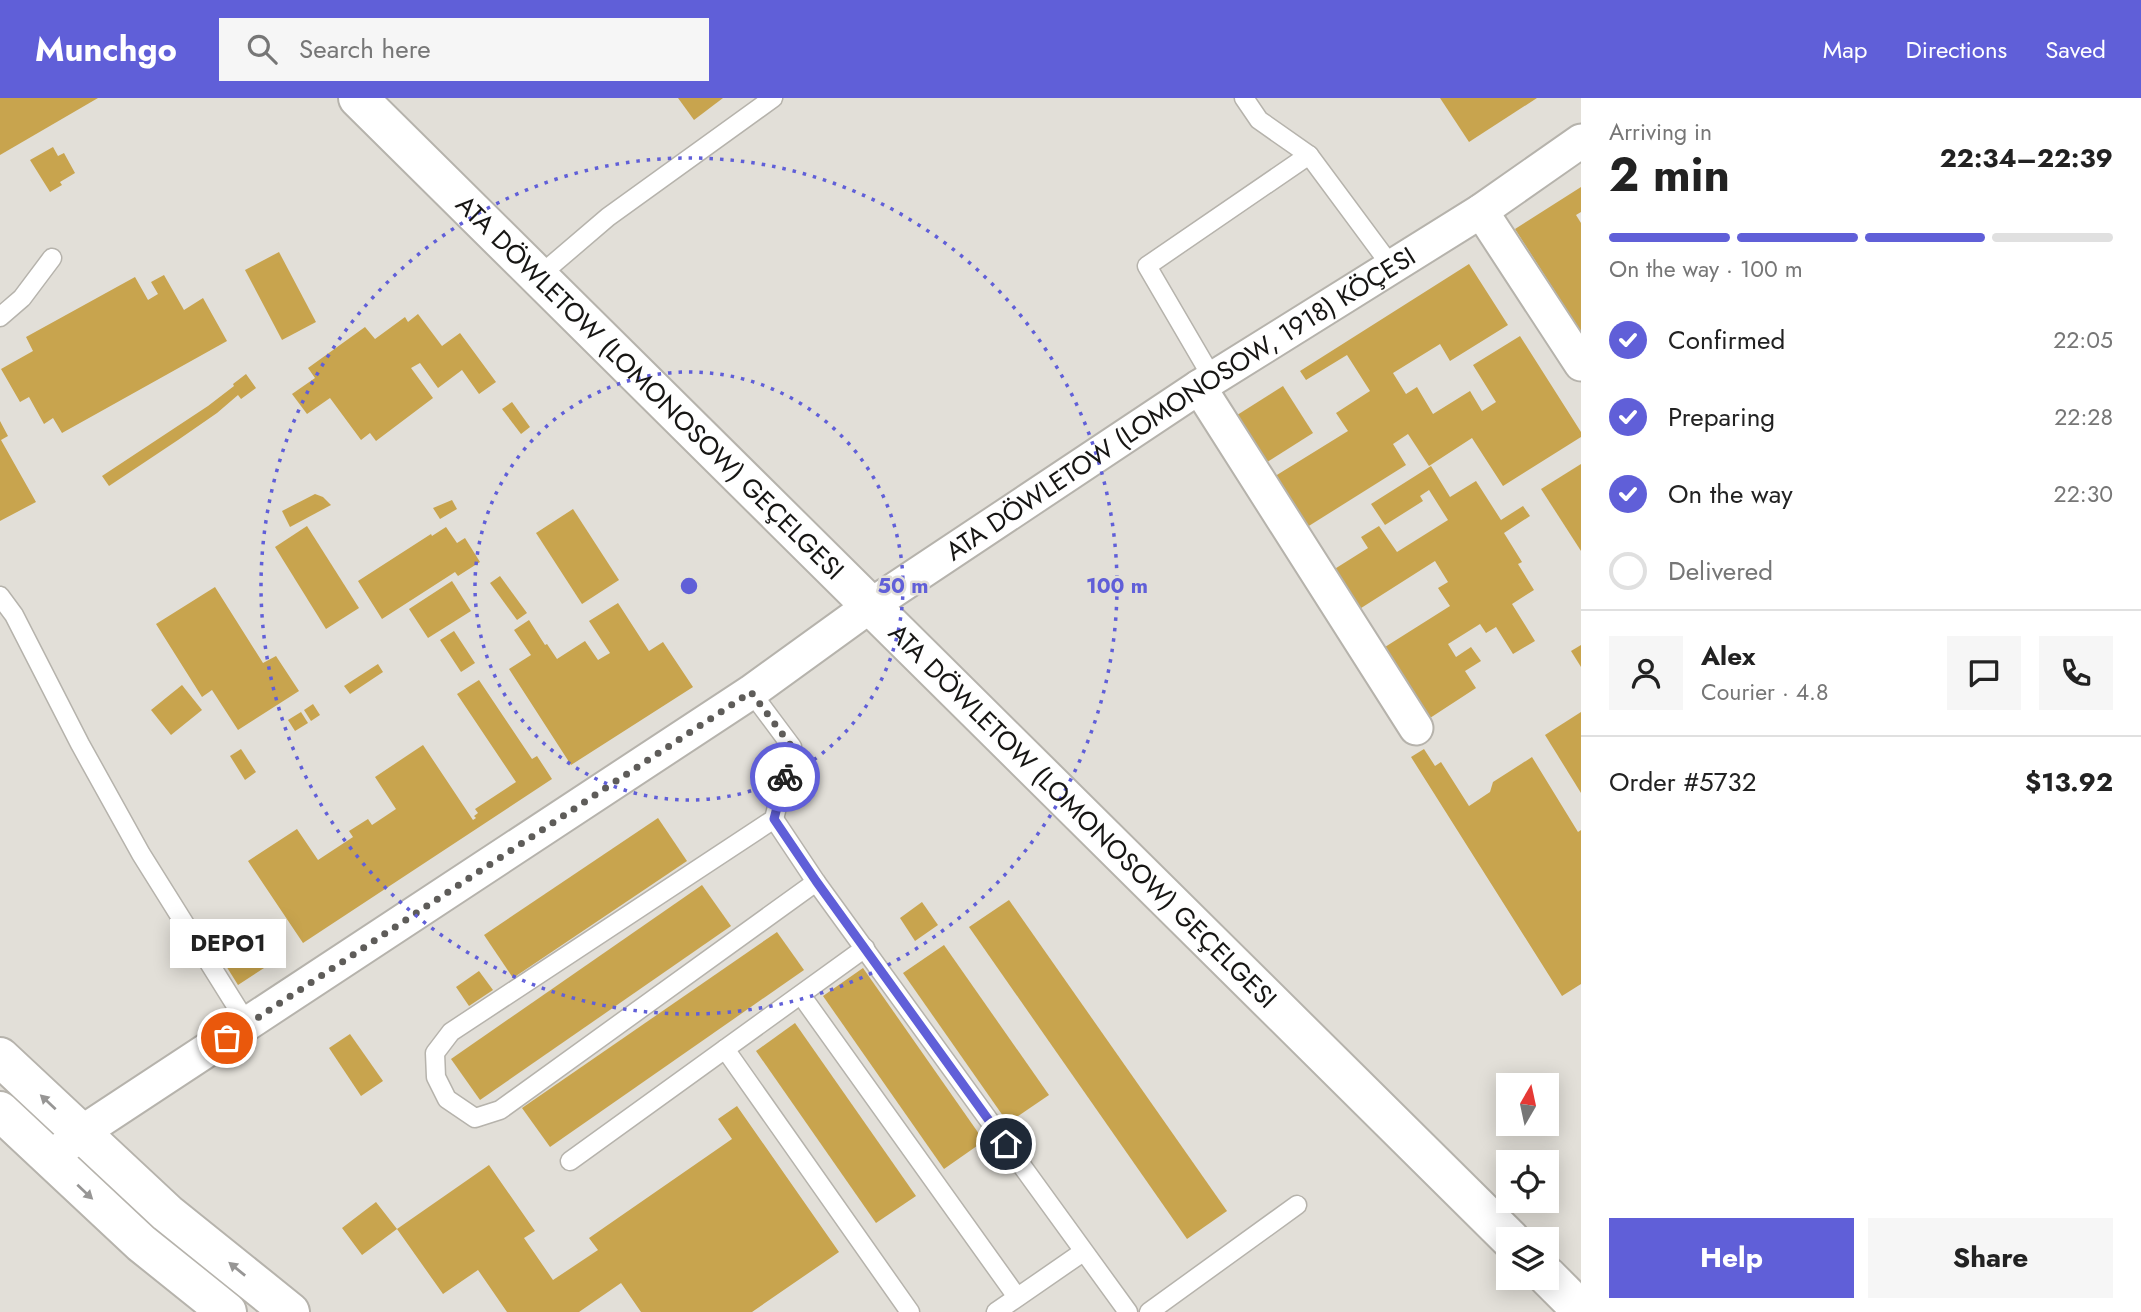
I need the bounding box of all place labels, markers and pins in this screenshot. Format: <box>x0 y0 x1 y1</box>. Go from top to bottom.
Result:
centre of rings <box>677 574 701 598</box>
callout: DEPO1 <box>169 919 285 968</box>
pin <box>197 1008 257 1068</box>
pin <box>976 1114 1036 1174</box>

